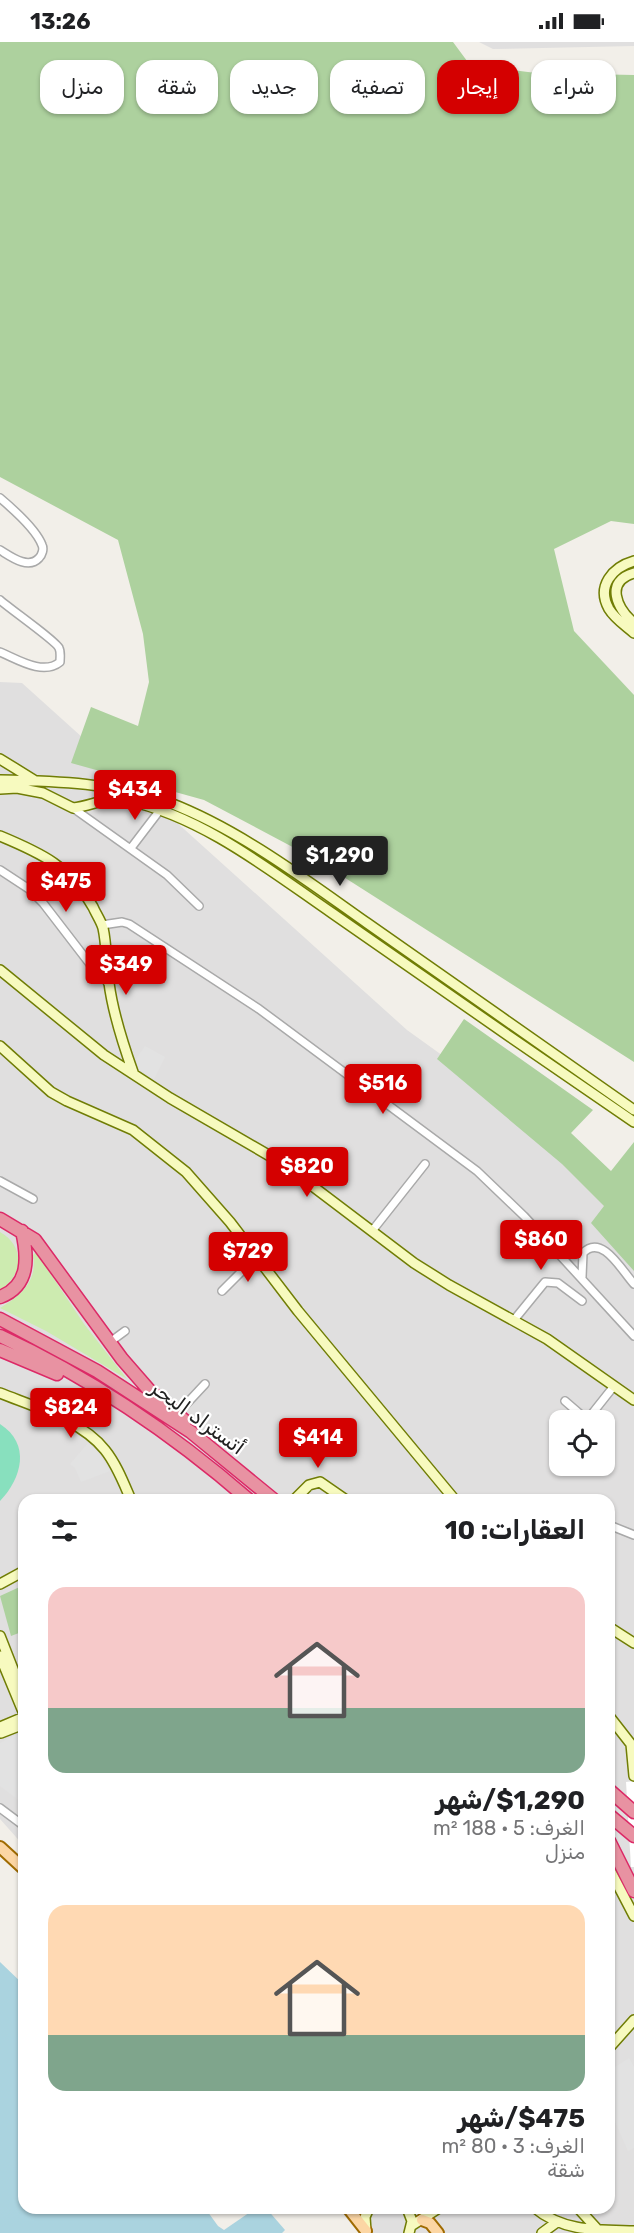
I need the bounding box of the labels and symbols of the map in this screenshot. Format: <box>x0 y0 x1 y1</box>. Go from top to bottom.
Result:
pin: $434 <box>99 770 171 821</box>
pin: $1,290 <box>291 836 389 887</box>
pin: $475 <box>30 862 102 913</box>
pin: $349 <box>90 945 162 996</box>
pin: $516 <box>347 1064 419 1115</box>
pin: $820 <box>271 1147 343 1198</box>
pin: $860 <box>505 1220 577 1271</box>
pin: $729 <box>212 1232 284 1283</box>
street label: أتستراد البحر <box>144 1373 250 1460</box>
pin: $824 <box>35 1388 107 1439</box>
pin: $414 <box>282 1418 354 1469</box>

